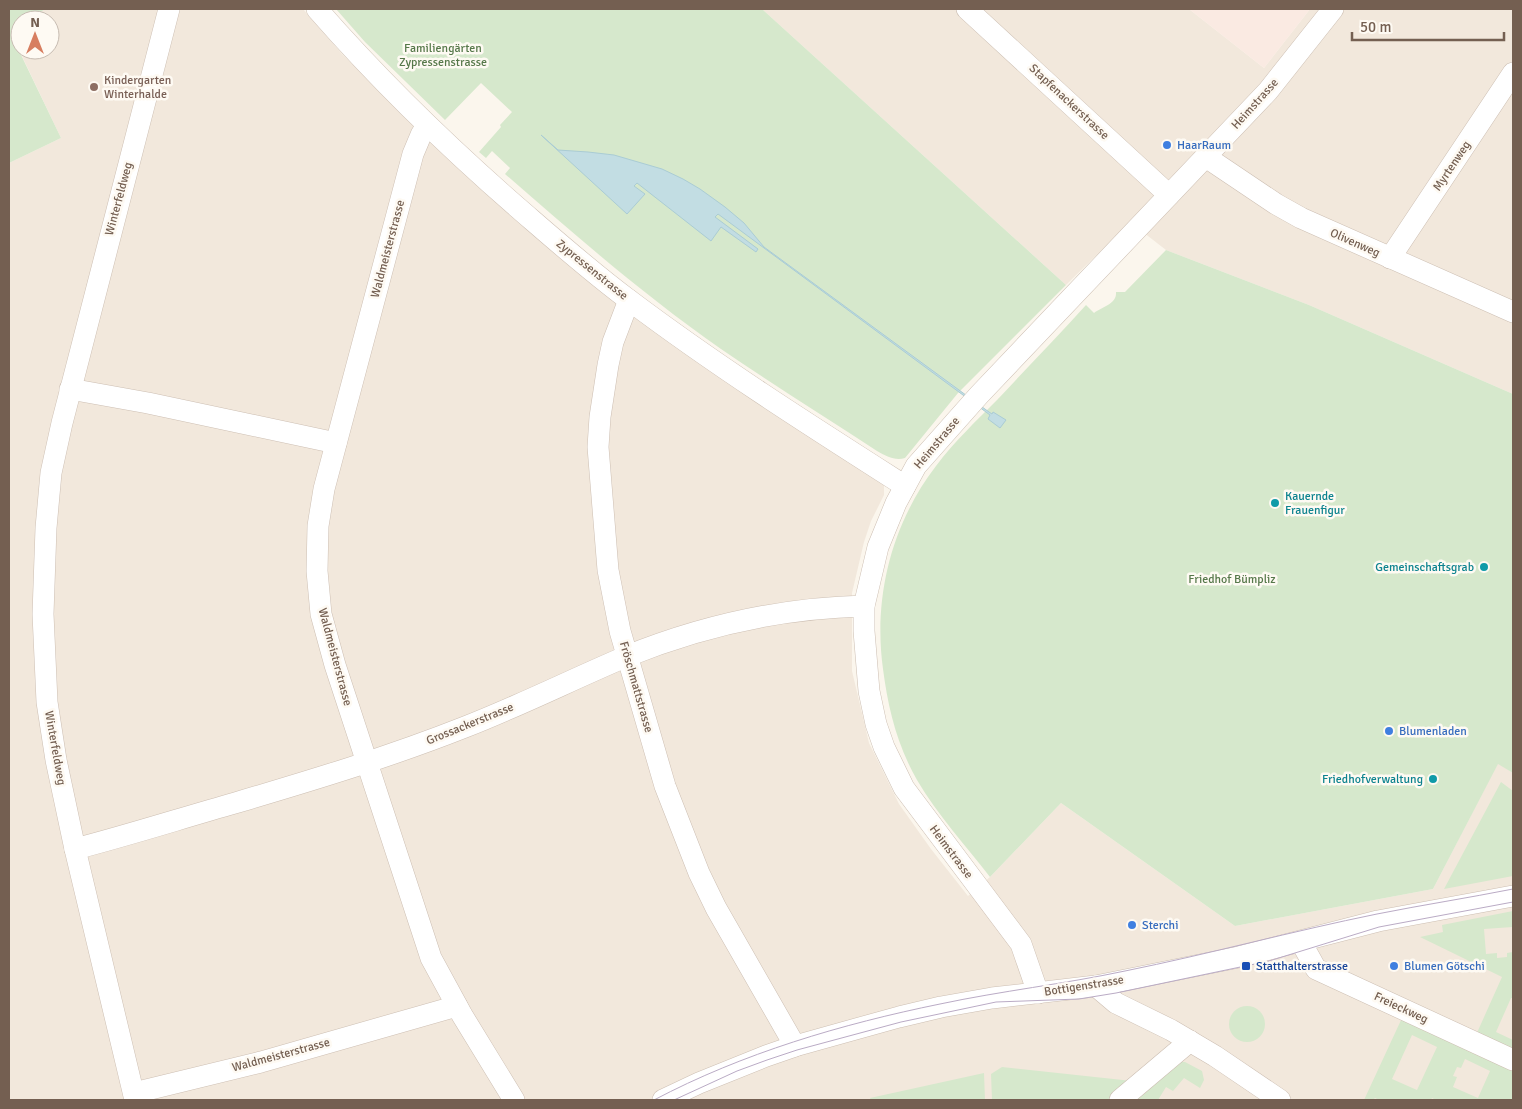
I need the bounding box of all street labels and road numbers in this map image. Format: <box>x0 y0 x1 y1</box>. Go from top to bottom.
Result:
street label: Stapfenackerstrasse <box>1026 61 1112 143</box>
street label: Heimstrasse <box>1228 75 1282 133</box>
street label: Myrtenweg <box>1430 138 1474 194</box>
street label: Winterfeldweg <box>102 161 136 237</box>
street label: Waldmeisterstrasse <box>368 198 408 300</box>
street label: Olivenweg <box>1328 225 1382 261</box>
street label: Zypressenstrasse <box>553 236 631 304</box>
street label: Heimstrasse <box>911 414 963 472</box>
street label: Waldmeisterstrasse <box>315 606 355 708</box>
street label: Fröschmattstrasse <box>616 640 656 734</box>
street label: Grossackerstrasse <box>424 700 516 748</box>
street label: Winterfeldweg <box>41 710 69 786</box>
street label: Heimstrasse <box>926 822 976 882</box>
street label: Bottigenstrasse <box>1043 972 1125 1000</box>
street label: Freieckweg <box>1372 989 1430 1027</box>
street label: Waldmeisterstrasse <box>230 1035 332 1075</box>

